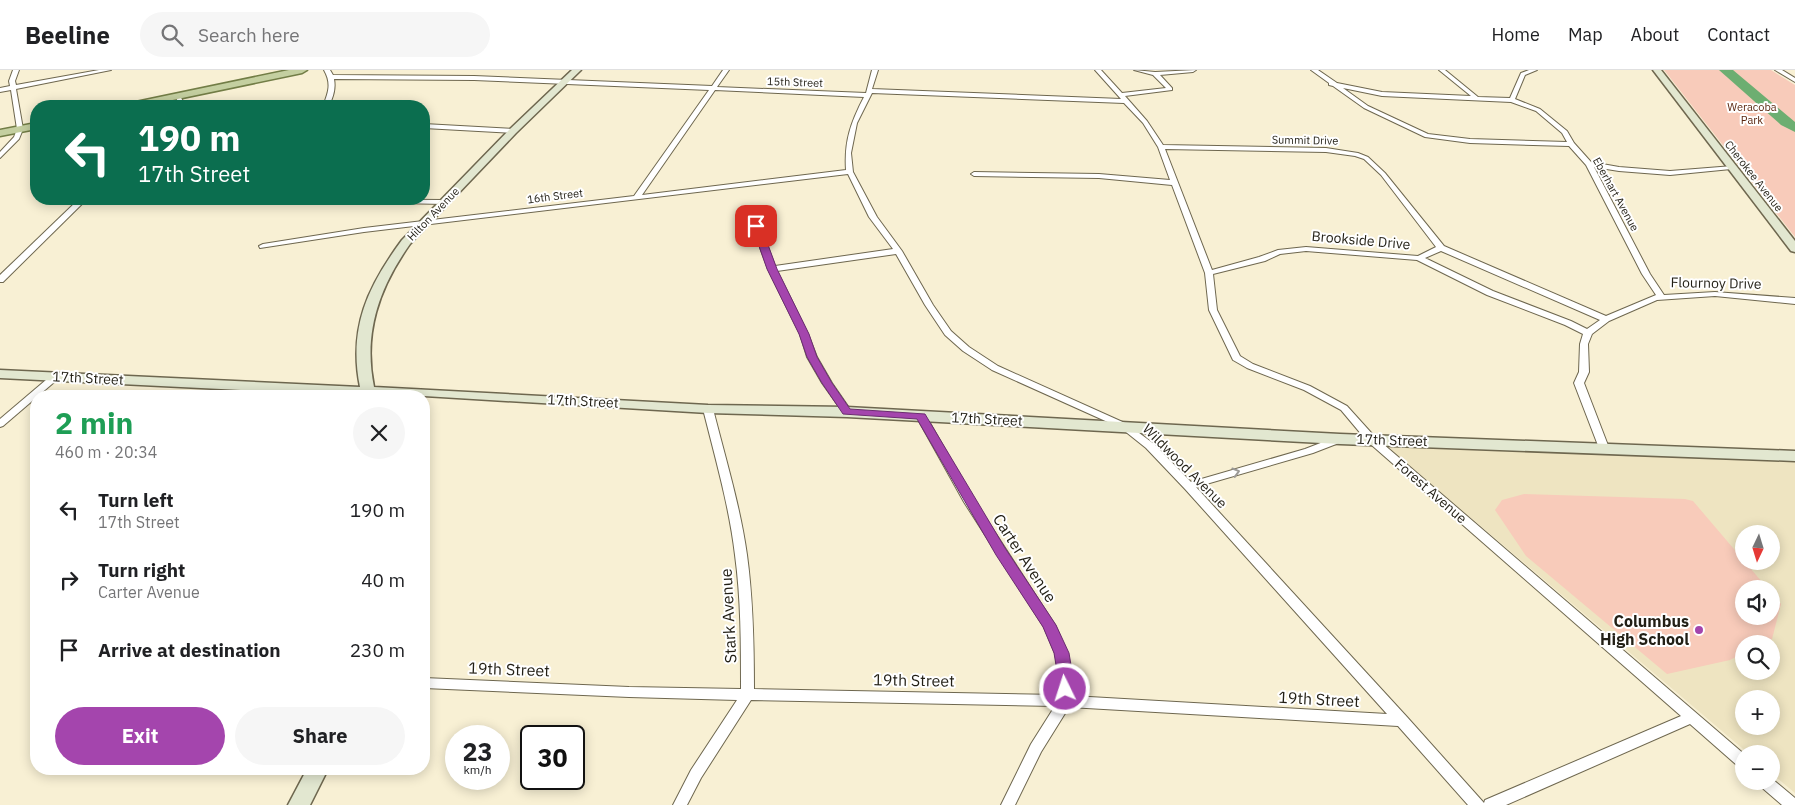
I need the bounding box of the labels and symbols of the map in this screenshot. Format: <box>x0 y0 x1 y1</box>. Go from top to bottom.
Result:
street label: 15th Street <box>767 74 823 90</box>
park label: Weracoba Park <box>1727 100 1777 127</box>
street label: Summit Drive <box>1272 132 1338 148</box>
street label: Cherokee Avenue <box>1722 138 1786 214</box>
street label: Eberhart Avenue <box>1590 155 1642 233</box>
street label: Hilton Avenue <box>404 184 462 244</box>
street label: 16th Street <box>526 186 584 206</box>
pin <box>735 205 777 247</box>
street label: Brookside Drive <box>1311 227 1411 253</box>
street label: Flournoy Drive <box>1670 273 1762 293</box>
street label: 17th Street <box>52 367 124 389</box>
street label: 17th Street <box>547 390 619 412</box>
street label: 17th Street <box>951 408 1023 430</box>
street label: Wildwood Avenue <box>1139 420 1231 512</box>
street label: 17th Street <box>1356 430 1428 450</box>
street label: Forest Avenue <box>1391 455 1471 527</box>
one-way arrow <box>1231 468 1239 478</box>
street label: Carter Avenue <box>989 510 1061 606</box>
north arrow <box>1735 525 1780 570</box>
street label: Stark Avenue <box>716 568 740 664</box>
place label: Columbus High School <box>1600 611 1689 649</box>
marker: Columbus High School <box>1693 624 1705 636</box>
street label: 19th Street <box>468 658 550 680</box>
position arrow <box>1038 662 1090 714</box>
street label: 19th Street <box>873 669 955 691</box>
street label: 19th Street <box>1278 687 1360 711</box>
speed limit sign: 30 <box>520 725 585 790</box>

